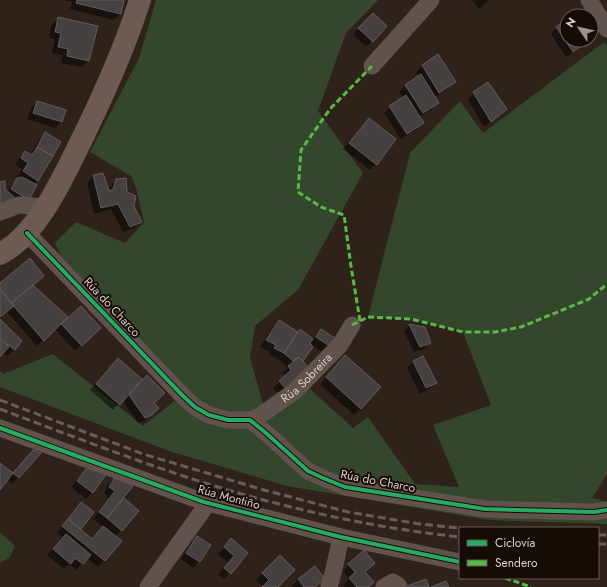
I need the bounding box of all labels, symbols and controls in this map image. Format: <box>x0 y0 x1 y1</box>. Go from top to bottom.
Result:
north arrow <box>559 8 599 48</box>
text: N <box>562 14 580 31</box>
street label: Rúa do Charco <box>80 273 145 341</box>
street label: Rúa Sobreira <box>277 349 337 407</box>
street label: Rúa do Charco <box>339 465 417 497</box>
street label: Rúa Montiño <box>196 480 263 514</box>
legend <box>459 527 599 579</box>
text: Ciclovía <box>495 534 536 552</box>
text: Sendero <box>495 554 538 572</box>

